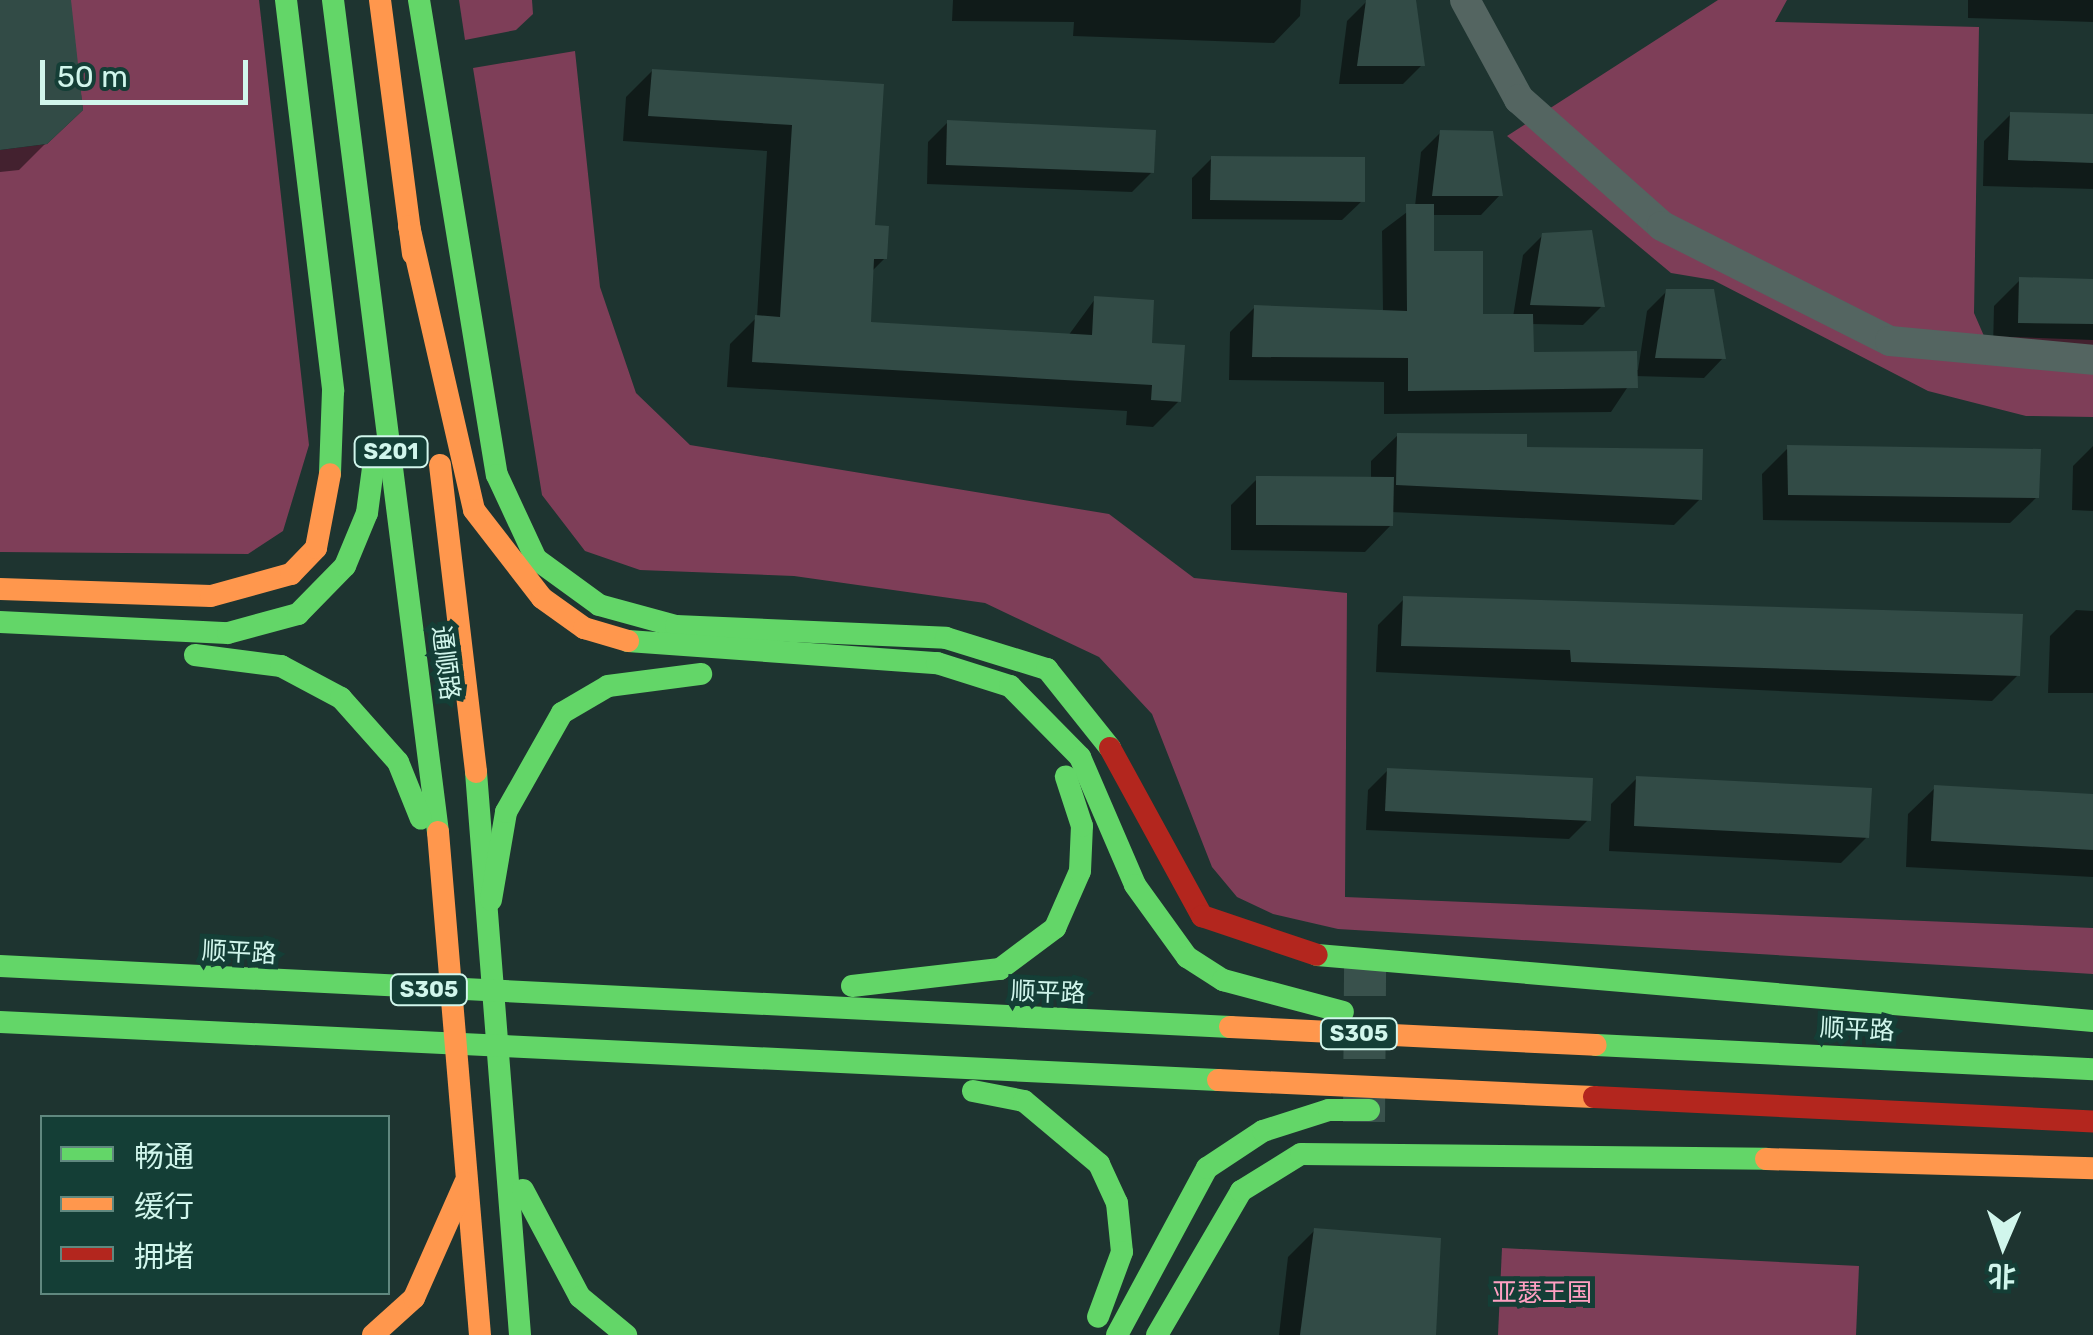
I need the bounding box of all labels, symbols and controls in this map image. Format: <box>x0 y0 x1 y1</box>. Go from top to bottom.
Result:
scale bar <box>45 40 252 102</box>
text: 50 m <box>57 59 128 95</box>
road number: S201 <box>354 435 428 469</box>
street label: 通顺路 <box>426 624 464 702</box>
street label: 顺平路 <box>201 936 277 970</box>
road number: S305 <box>389 973 469 1007</box>
street label: 顺平路 <box>1010 977 1086 1009</box>
street label: 顺平路 <box>1819 1013 1895 1047</box>
road number: S305 <box>1319 1017 1399 1051</box>
legend <box>40 1115 390 1295</box>
text: 畅通 <box>134 1139 194 1175</box>
text: 缓行 <box>134 1189 194 1225</box>
north arrow <box>1953 1195 2053 1295</box>
text: 拥堵 <box>134 1239 194 1275</box>
text: 北 <box>1987 1259 2017 1292</box>
park label: 亚瑟王国 <box>1492 1278 1592 1308</box>

